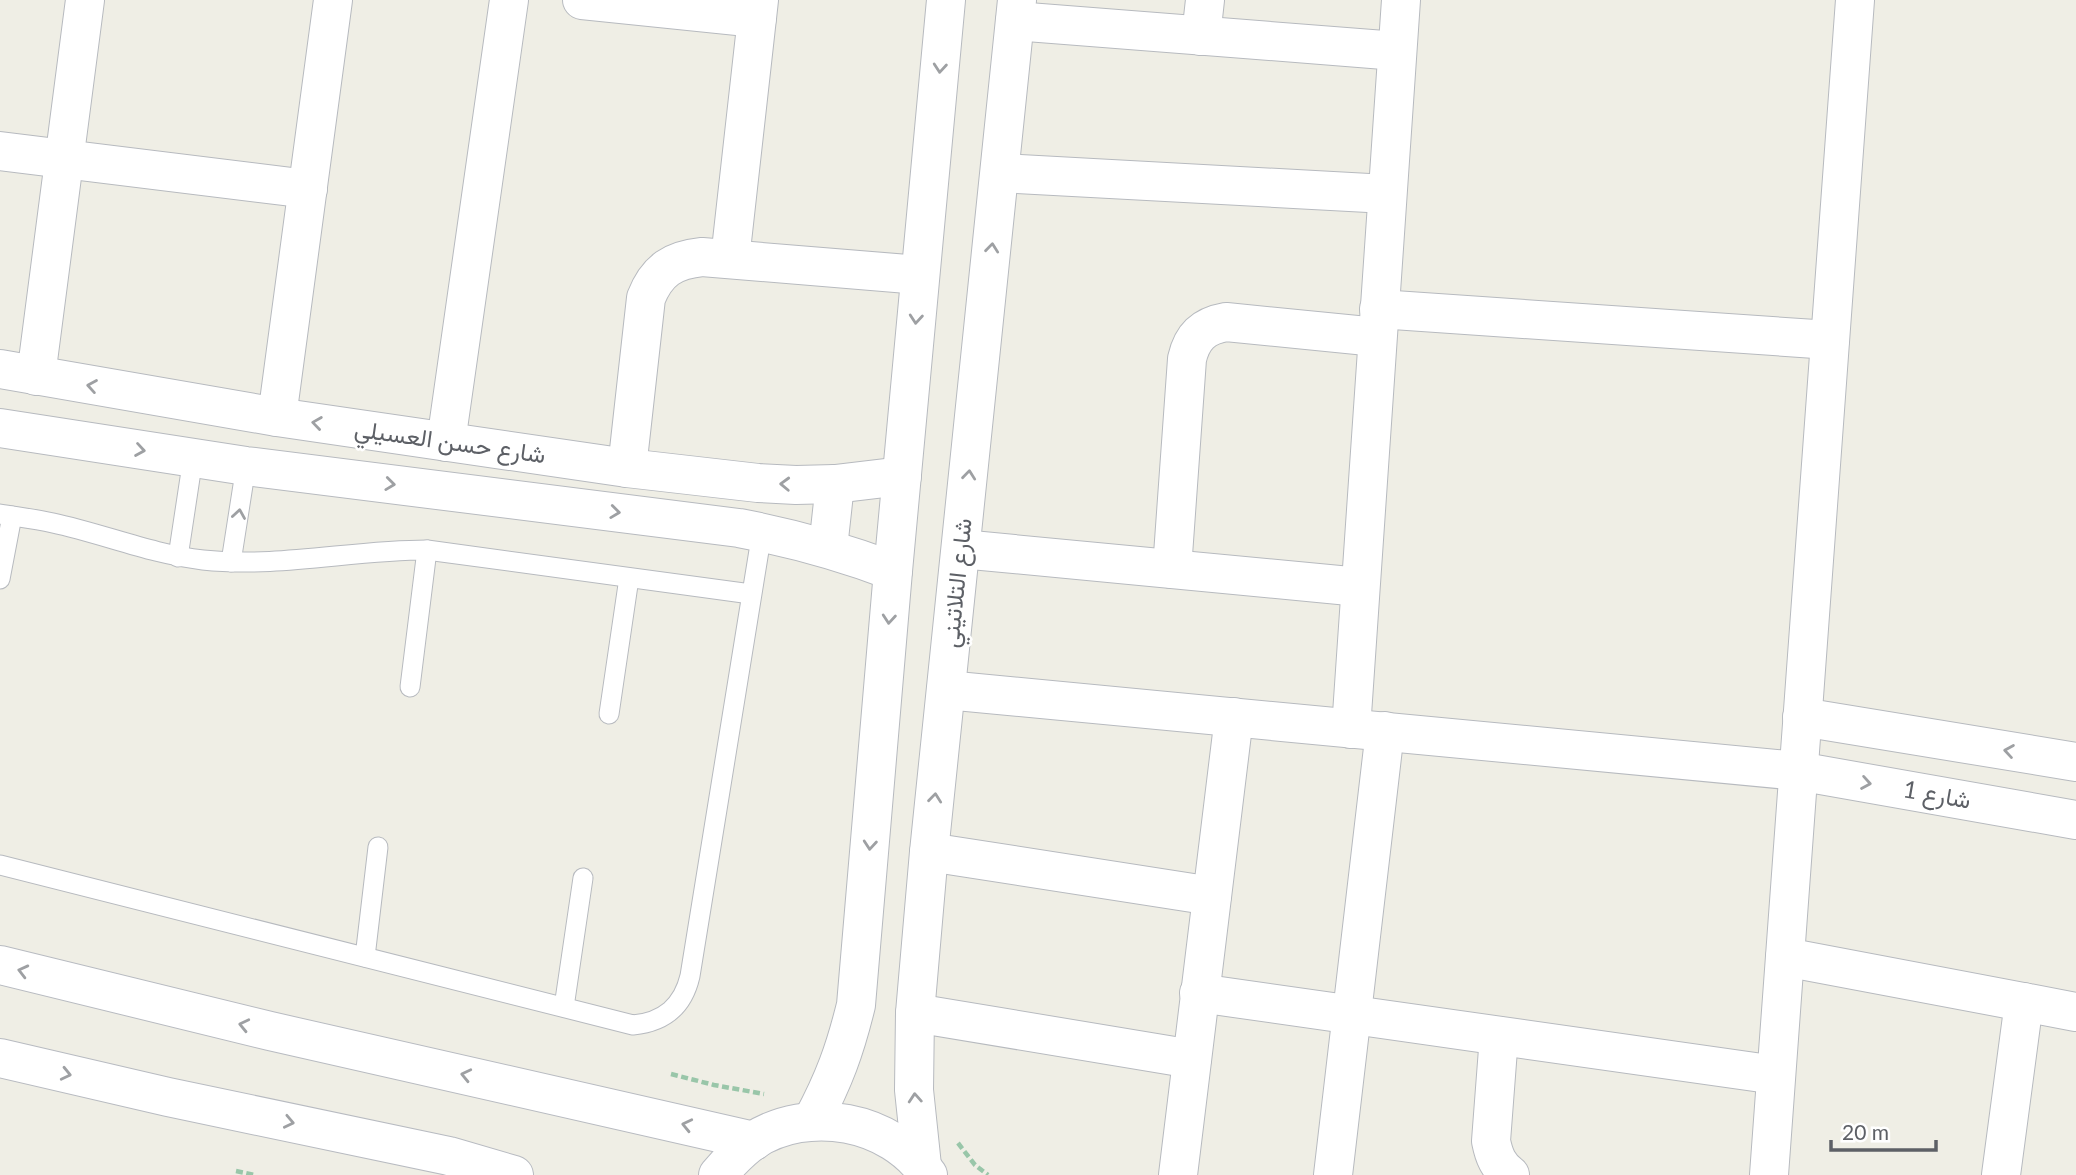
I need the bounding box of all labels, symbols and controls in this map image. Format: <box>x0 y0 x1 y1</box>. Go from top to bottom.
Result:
one-way arrow <box>933 63 948 74</box>
one-way arrow <box>984 242 999 253</box>
one-way arrow <box>909 314 924 325</box>
one-way arrow <box>86 379 98 394</box>
street label: شارع حسن العسيلي <box>352 413 548 474</box>
one-way arrow <box>311 416 323 431</box>
one-way arrow <box>134 442 146 457</box>
one-way arrow <box>961 469 976 480</box>
one-way arrow <box>384 476 396 491</box>
one-way arrow <box>779 477 790 492</box>
one-way arrow <box>610 505 621 520</box>
one-way arrow <box>231 508 246 520</box>
street label: شارع التلاتيني <box>934 517 983 650</box>
one-way arrow <box>882 613 897 624</box>
one-way arrow <box>2003 744 2015 759</box>
street label: شارع 1 <box>1901 773 1973 817</box>
one-way arrow <box>1860 775 1872 790</box>
one-way arrow <box>927 792 942 803</box>
one-way arrow <box>863 840 878 851</box>
one-way arrow <box>17 965 29 979</box>
one-way arrow <box>238 1019 250 1033</box>
one-way arrow <box>60 1066 72 1080</box>
one-way arrow <box>460 1069 472 1083</box>
one-way arrow <box>908 1092 923 1103</box>
scale bar <box>1831 1108 1936 1152</box>
one-way arrow <box>283 1113 295 1128</box>
one-way arrow <box>682 1119 694 1133</box>
text: 20 m <box>1842 1119 1889 1144</box>

